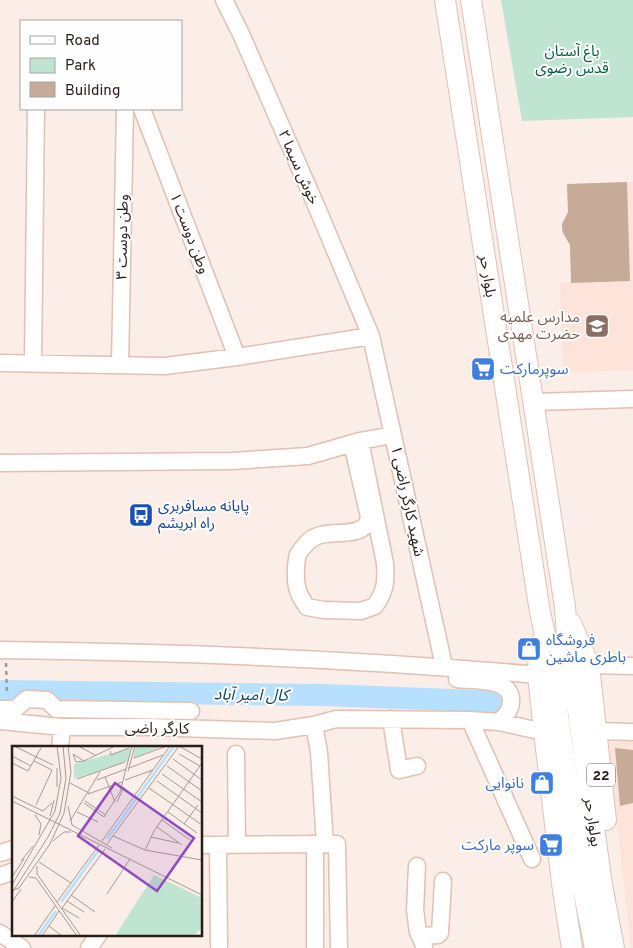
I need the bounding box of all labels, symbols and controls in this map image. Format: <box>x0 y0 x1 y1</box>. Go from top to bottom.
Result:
legend <box>20 20 182 110</box>
text: Road <box>65 32 100 51</box>
park label: باغ آستان قدس رضوی <box>535 43 609 79</box>
text: Park <box>65 57 96 76</box>
text: Building <box>65 82 120 101</box>
street label: خوش سیما ۲ <box>273 127 323 208</box>
street label: وطن دوست ۱ <box>164 190 213 277</box>
street label: وطن دوست ۳ <box>113 194 134 280</box>
street label: بلوار حر <box>474 253 499 299</box>
place label: مدارس علمیه حضرت مهدی <box>498 309 580 345</box>
school or university icon: مدارس علمیه حضرت مهدی <box>584 313 610 339</box>
supermarket icon: سوپرمارکت <box>470 356 496 382</box>
place label: سوپرمارکت <box>500 361 569 380</box>
street label: شهید کارگر راضی ۱ <box>385 444 428 559</box>
place label: پایانه مسافربری راه ابریشم <box>158 498 249 534</box>
bus stop icon: پایانه مسافربری راه ابریشم <box>128 502 154 528</box>
place label: فروشگاه باطری ماشین <box>546 632 626 668</box>
shop icon: فروشگاه باطری ماشین <box>516 636 542 662</box>
water label: کال امیر آباد <box>214 685 292 707</box>
street label: کارگر راضی <box>125 719 190 740</box>
inset map <box>12 746 202 936</box>
road number: 22 <box>587 764 615 786</box>
shop icon: نانوایی <box>529 770 555 796</box>
place label: نانوایی <box>485 775 524 794</box>
street label: بولوار حر <box>579 795 604 848</box>
supermarket icon: سوپر مارکت <box>538 832 564 858</box>
place label: سوپر مارکت <box>461 837 534 856</box>

